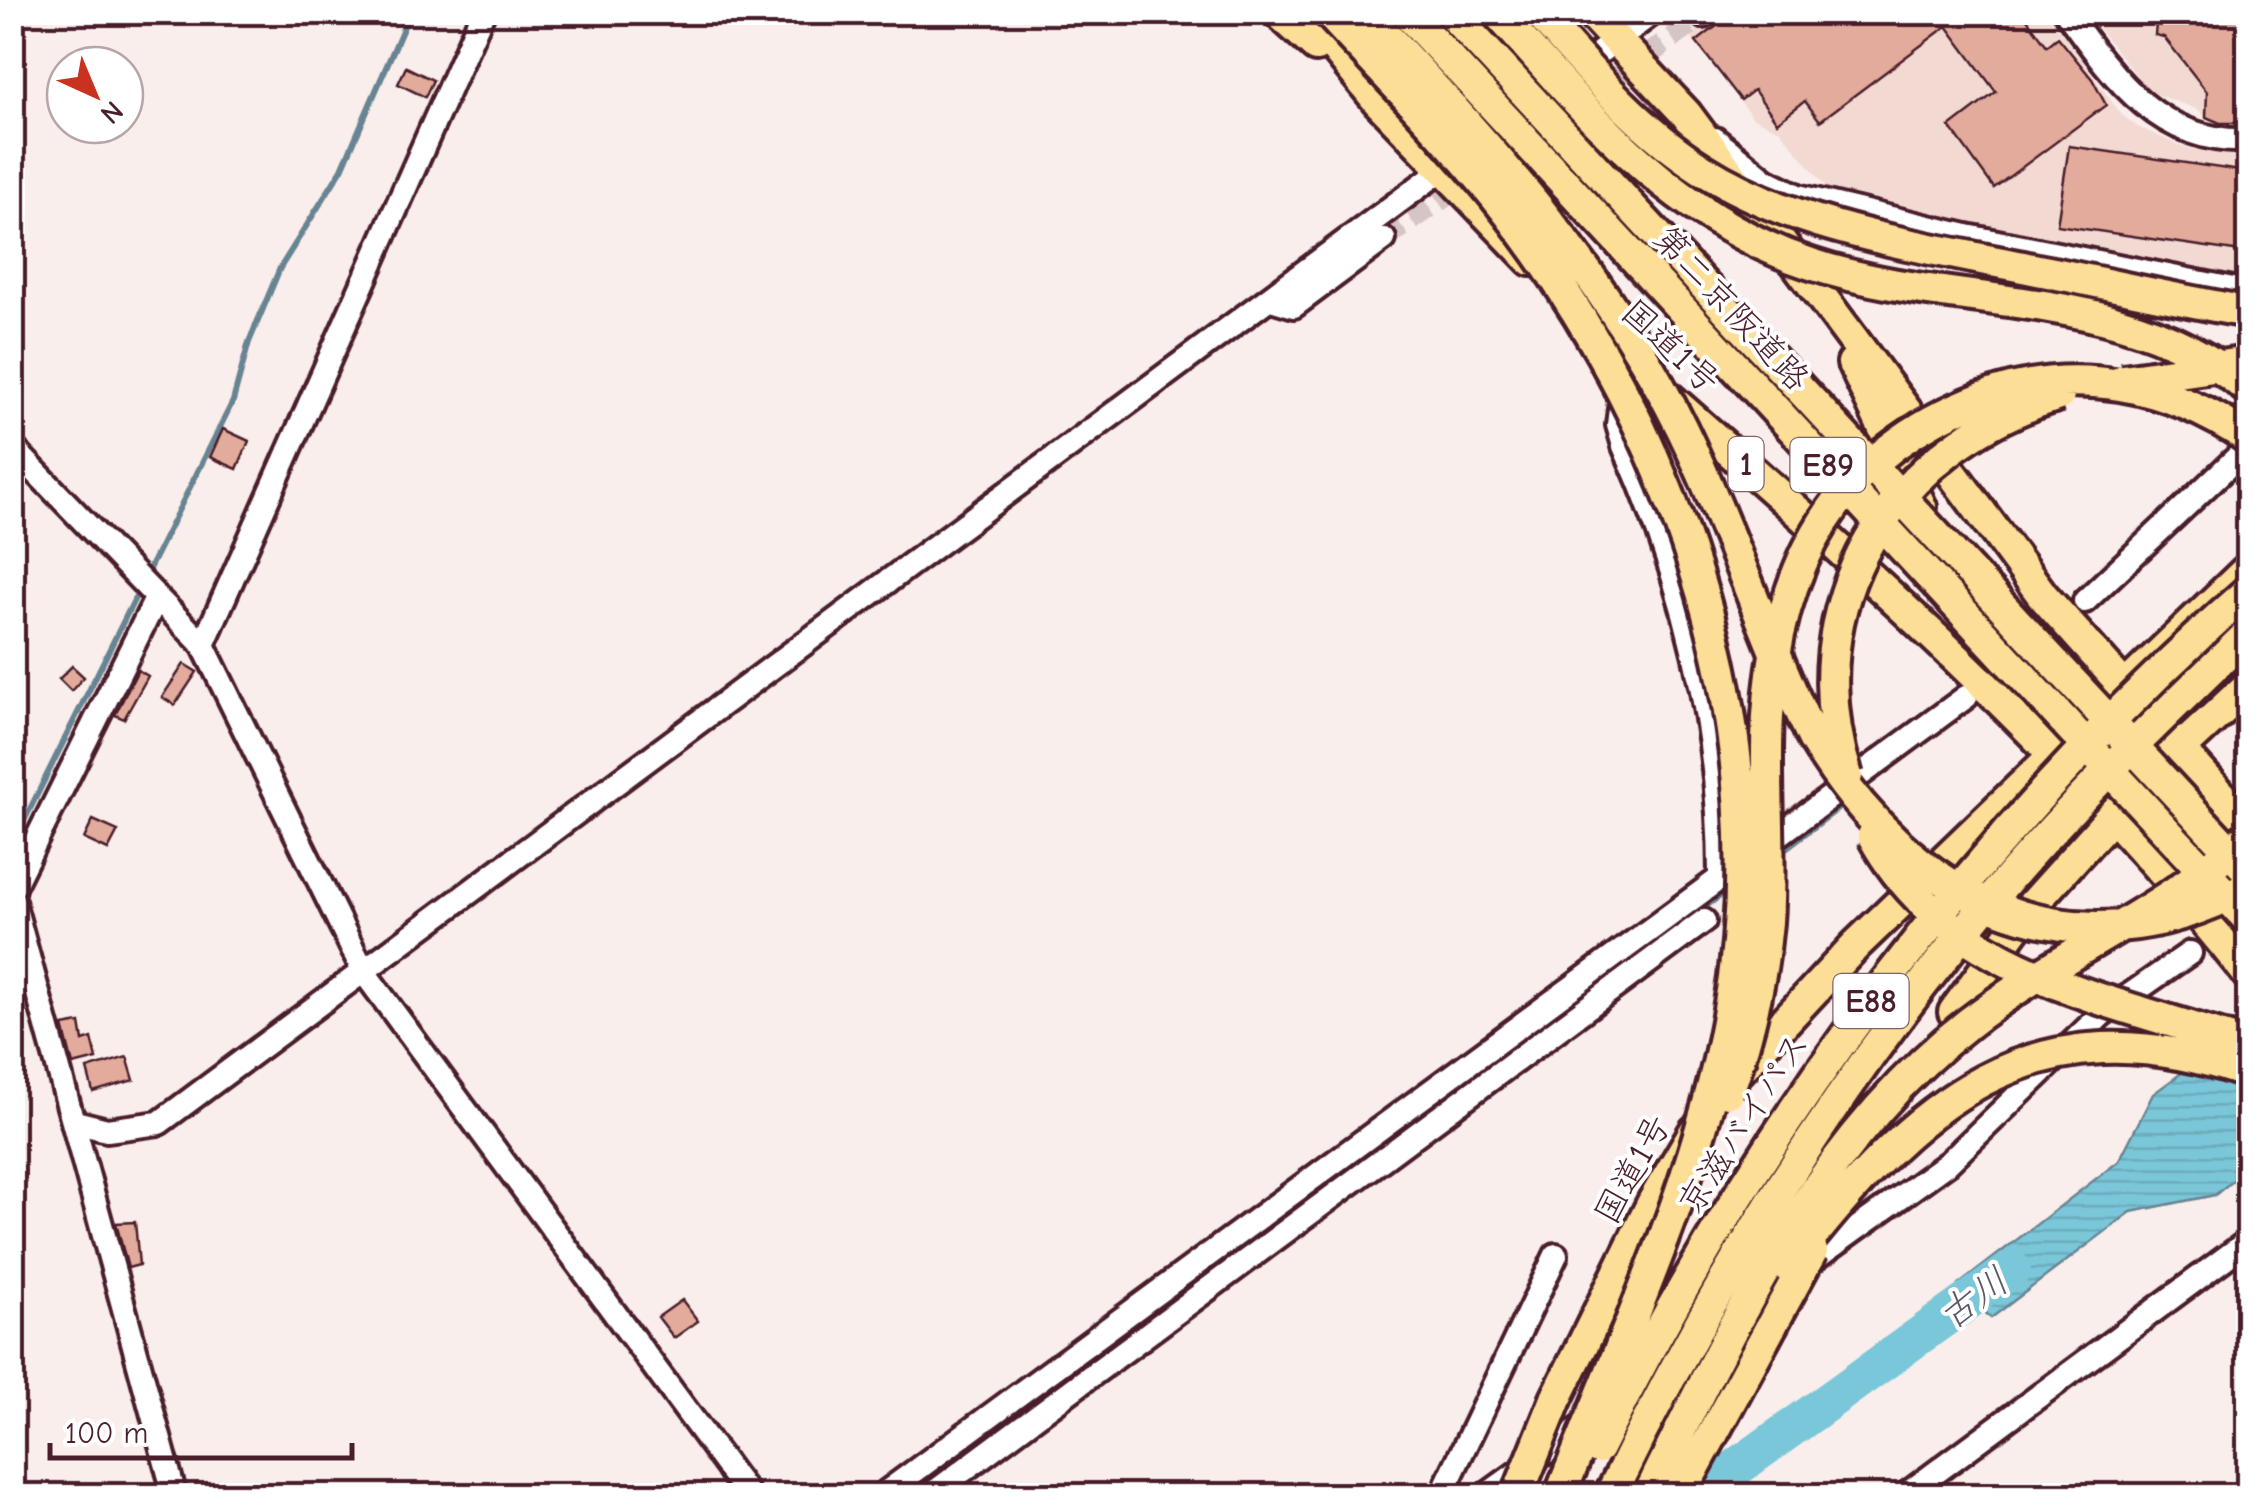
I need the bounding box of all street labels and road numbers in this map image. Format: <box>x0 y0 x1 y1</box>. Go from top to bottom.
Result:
street label: 第二京阪道路 <box>1645 218 1818 399</box>
street label: 国道1号 <box>1613 291 1728 402</box>
road number: 1 <box>1728 437 1764 491</box>
road number: E89 <box>1790 438 1866 492</box>
road number: E88 <box>1834 974 1908 1028</box>
street label: 京滋バイパス <box>1669 1024 1818 1222</box>
street label: 国道1号 <box>1586 1107 1679 1231</box>

